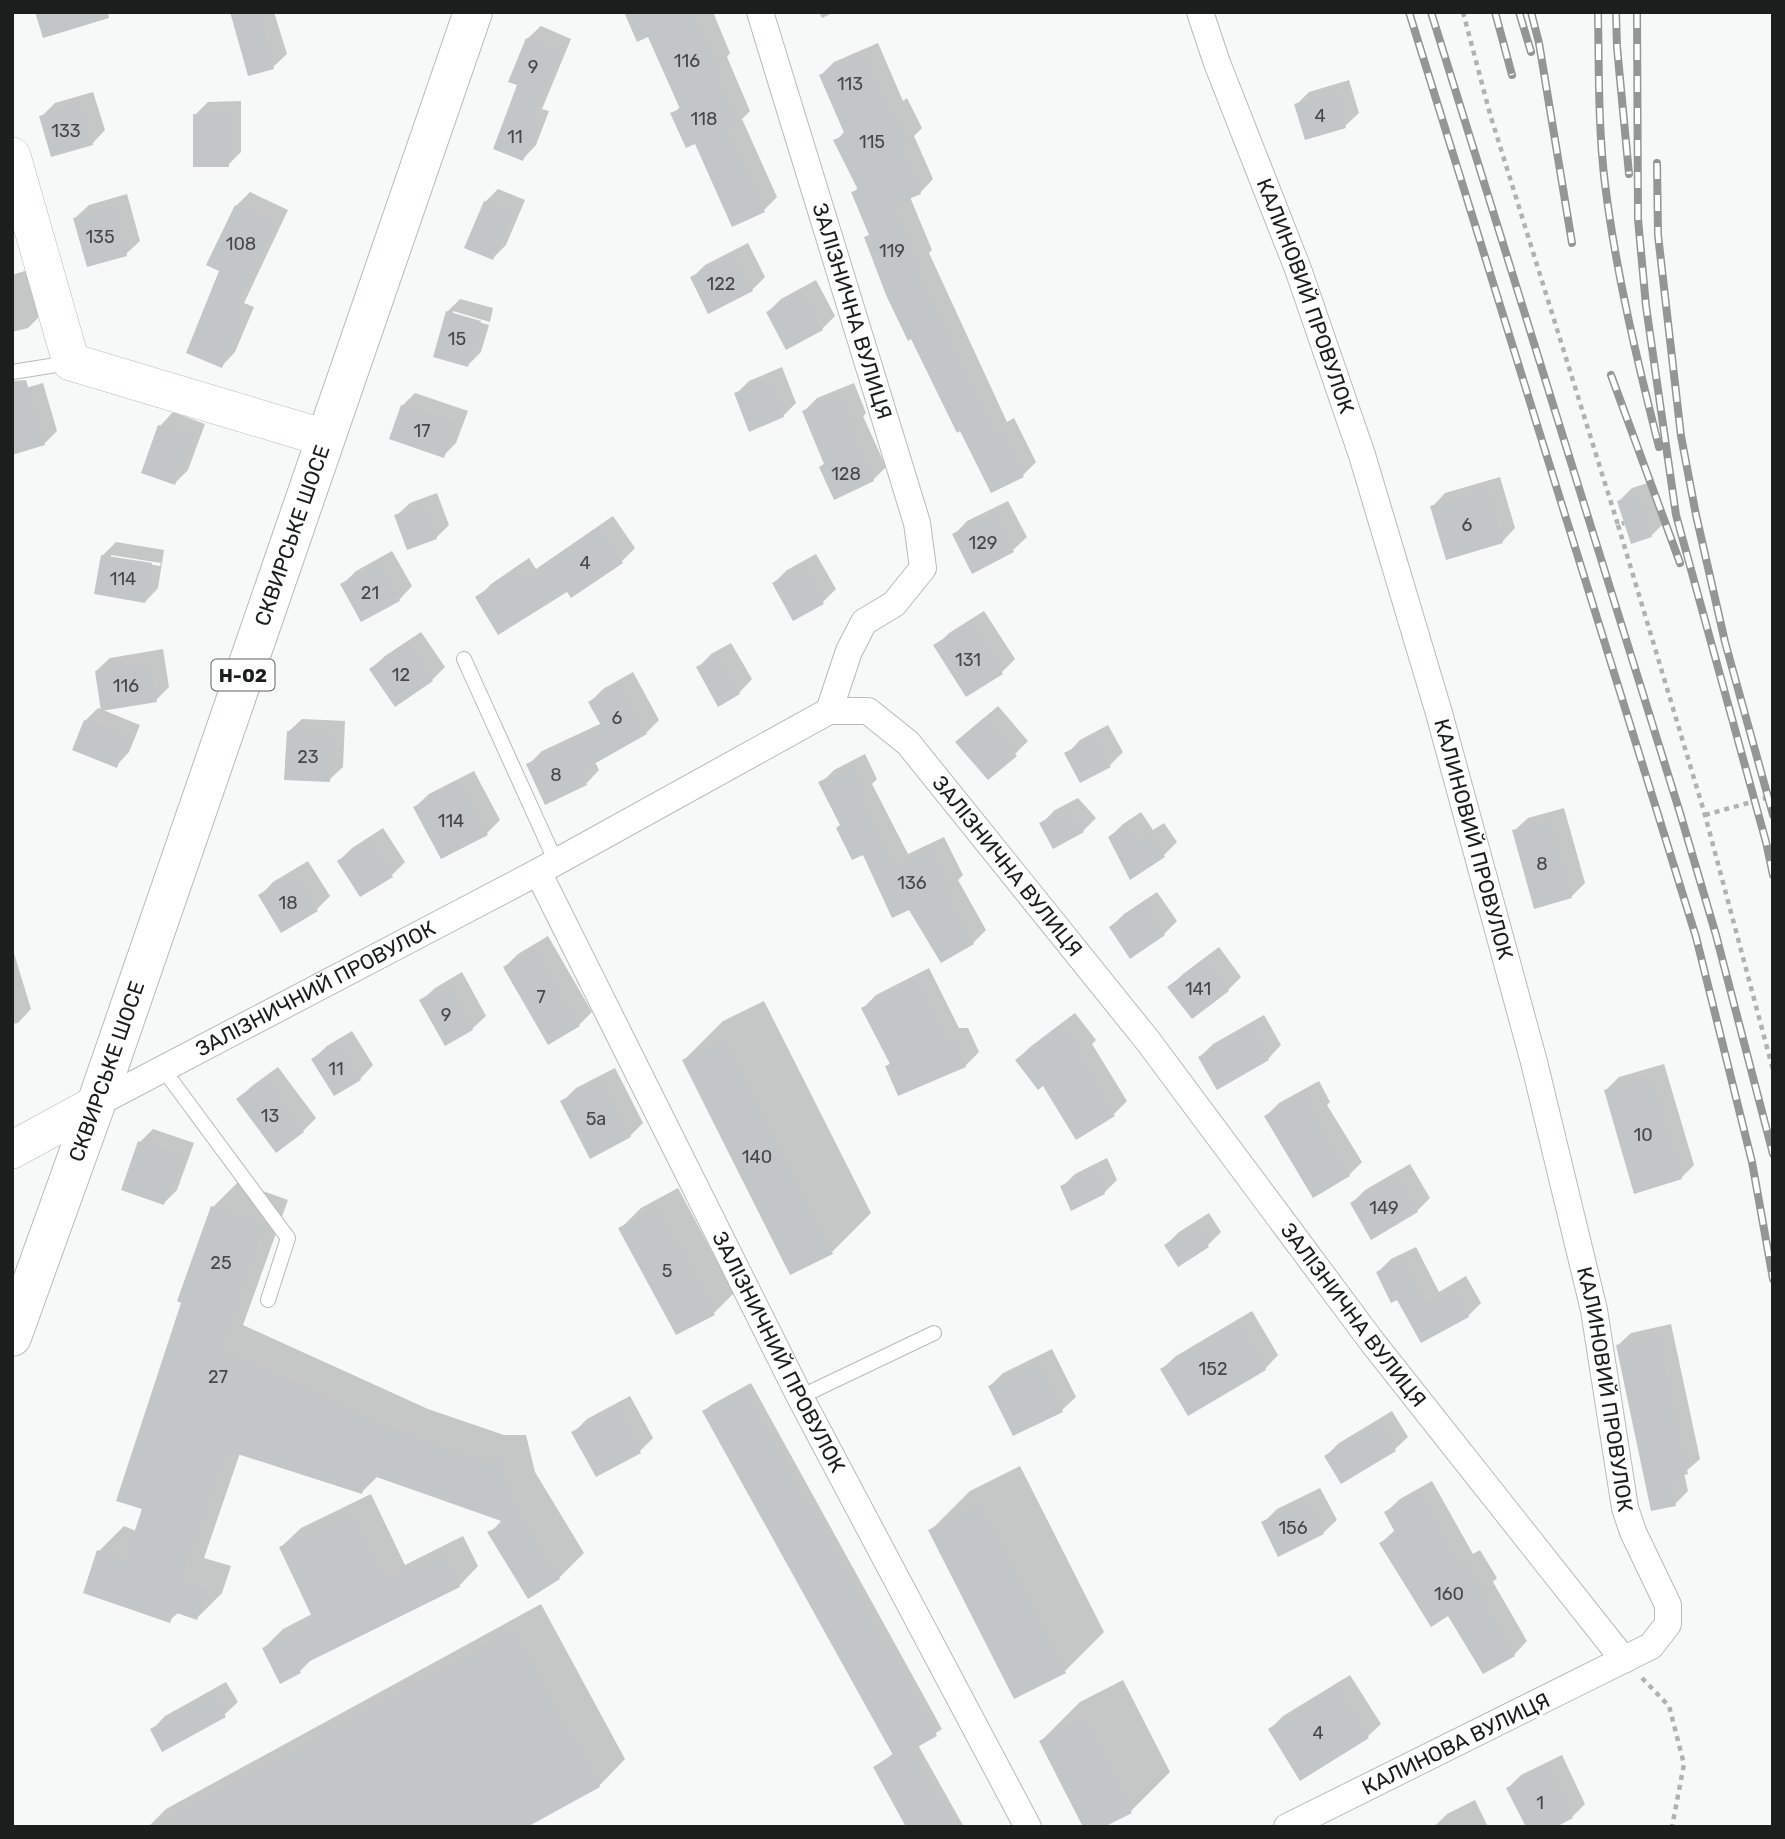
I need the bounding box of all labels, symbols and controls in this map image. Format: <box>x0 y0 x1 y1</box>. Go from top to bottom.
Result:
house number: 116 <box>674 50 700 72</box>
house number: 9 <box>528 56 538 78</box>
house number: 113 <box>837 73 863 95</box>
house number: 4 <box>1314 105 1326 127</box>
house number: 118 <box>691 108 717 130</box>
house number: 133 <box>51 120 81 142</box>
house number: 11 <box>507 126 523 148</box>
house number: 115 <box>859 131 885 153</box>
street label: КАЛИНОВИЙ ПРОВУЛОК <box>1252 175 1360 417</box>
street label: ЗАЛІЗНИЧНА ВУЛИЦЯ <box>807 200 897 422</box>
house number: 135 <box>85 226 115 248</box>
house number: 108 <box>226 233 256 255</box>
house number: 119 <box>879 240 905 262</box>
house number: 122 <box>707 273 735 295</box>
house number: 15 <box>448 328 466 350</box>
house number: 17 <box>414 420 430 442</box>
street label: СКВИРСЬКЕ ШОСЕ <box>249 442 335 629</box>
house number: 128 <box>831 463 861 485</box>
house number: 6 <box>1462 514 1473 536</box>
house number: 129 <box>969 532 997 554</box>
house number: 4 <box>579 552 591 574</box>
house number: 114 <box>110 568 136 590</box>
house number: 21 <box>361 582 379 604</box>
house number: 131 <box>955 649 981 671</box>
road number: Н-02 <box>212 660 274 690</box>
house number: 12 <box>392 664 410 686</box>
house number: 116 <box>113 675 139 697</box>
house number: 6 <box>612 707 623 729</box>
street label: КАЛИНОВИЙ ПРОВУЛОК <box>1429 716 1519 962</box>
house number: 23 <box>297 746 319 768</box>
house number: 8 <box>550 764 562 786</box>
street label: ЗАЛІЗНИЧНА ВУЛИЦЯ <box>927 770 1088 961</box>
house number: 114 <box>438 810 464 832</box>
house number: 8 <box>1536 853 1548 875</box>
house number: 136 <box>897 872 927 894</box>
house number: 18 <box>278 892 298 914</box>
street label: ЗАЛІЗНИЧНИЙ ПРОВУЛОК <box>191 915 440 1061</box>
street label: СКВИРСЬКЕ ШОСЕ <box>63 978 149 1165</box>
house number: 141 <box>1185 978 1211 1000</box>
house number: 7 <box>536 986 546 1008</box>
house number: 9 <box>441 1004 451 1026</box>
house number: 11 <box>328 1058 344 1080</box>
house number: 13 <box>261 1105 279 1127</box>
house number: 5а <box>586 1108 606 1130</box>
house number: 10 <box>1633 1124 1653 1146</box>
house number: 140 <box>742 1146 772 1168</box>
house number: 149 <box>1369 1197 1399 1219</box>
street label: ЗАЛІЗНИЧНА ВУЛИЦЯ <box>1276 1218 1432 1412</box>
street label: ЗАЛІЗНИЧНИЙ ПРОВУЛОК <box>707 1227 851 1477</box>
house number: 25 <box>210 1252 232 1274</box>
house number: 5 <box>662 1260 672 1282</box>
street label: КАЛИНОВИЙ ПРОВУЛОК <box>1572 1264 1638 1514</box>
house number: 152 <box>1199 1358 1227 1380</box>
house number: 27 <box>208 1366 228 1388</box>
house number: 156 <box>1278 1517 1308 1539</box>
house number: 160 <box>1434 1583 1464 1605</box>
street label: КАЛИНОВА ВУЛИЦЯ <box>1358 1687 1554 1800</box>
house number: 4 <box>1312 1722 1324 1744</box>
house number: 1 <box>1536 1792 1544 1814</box>

